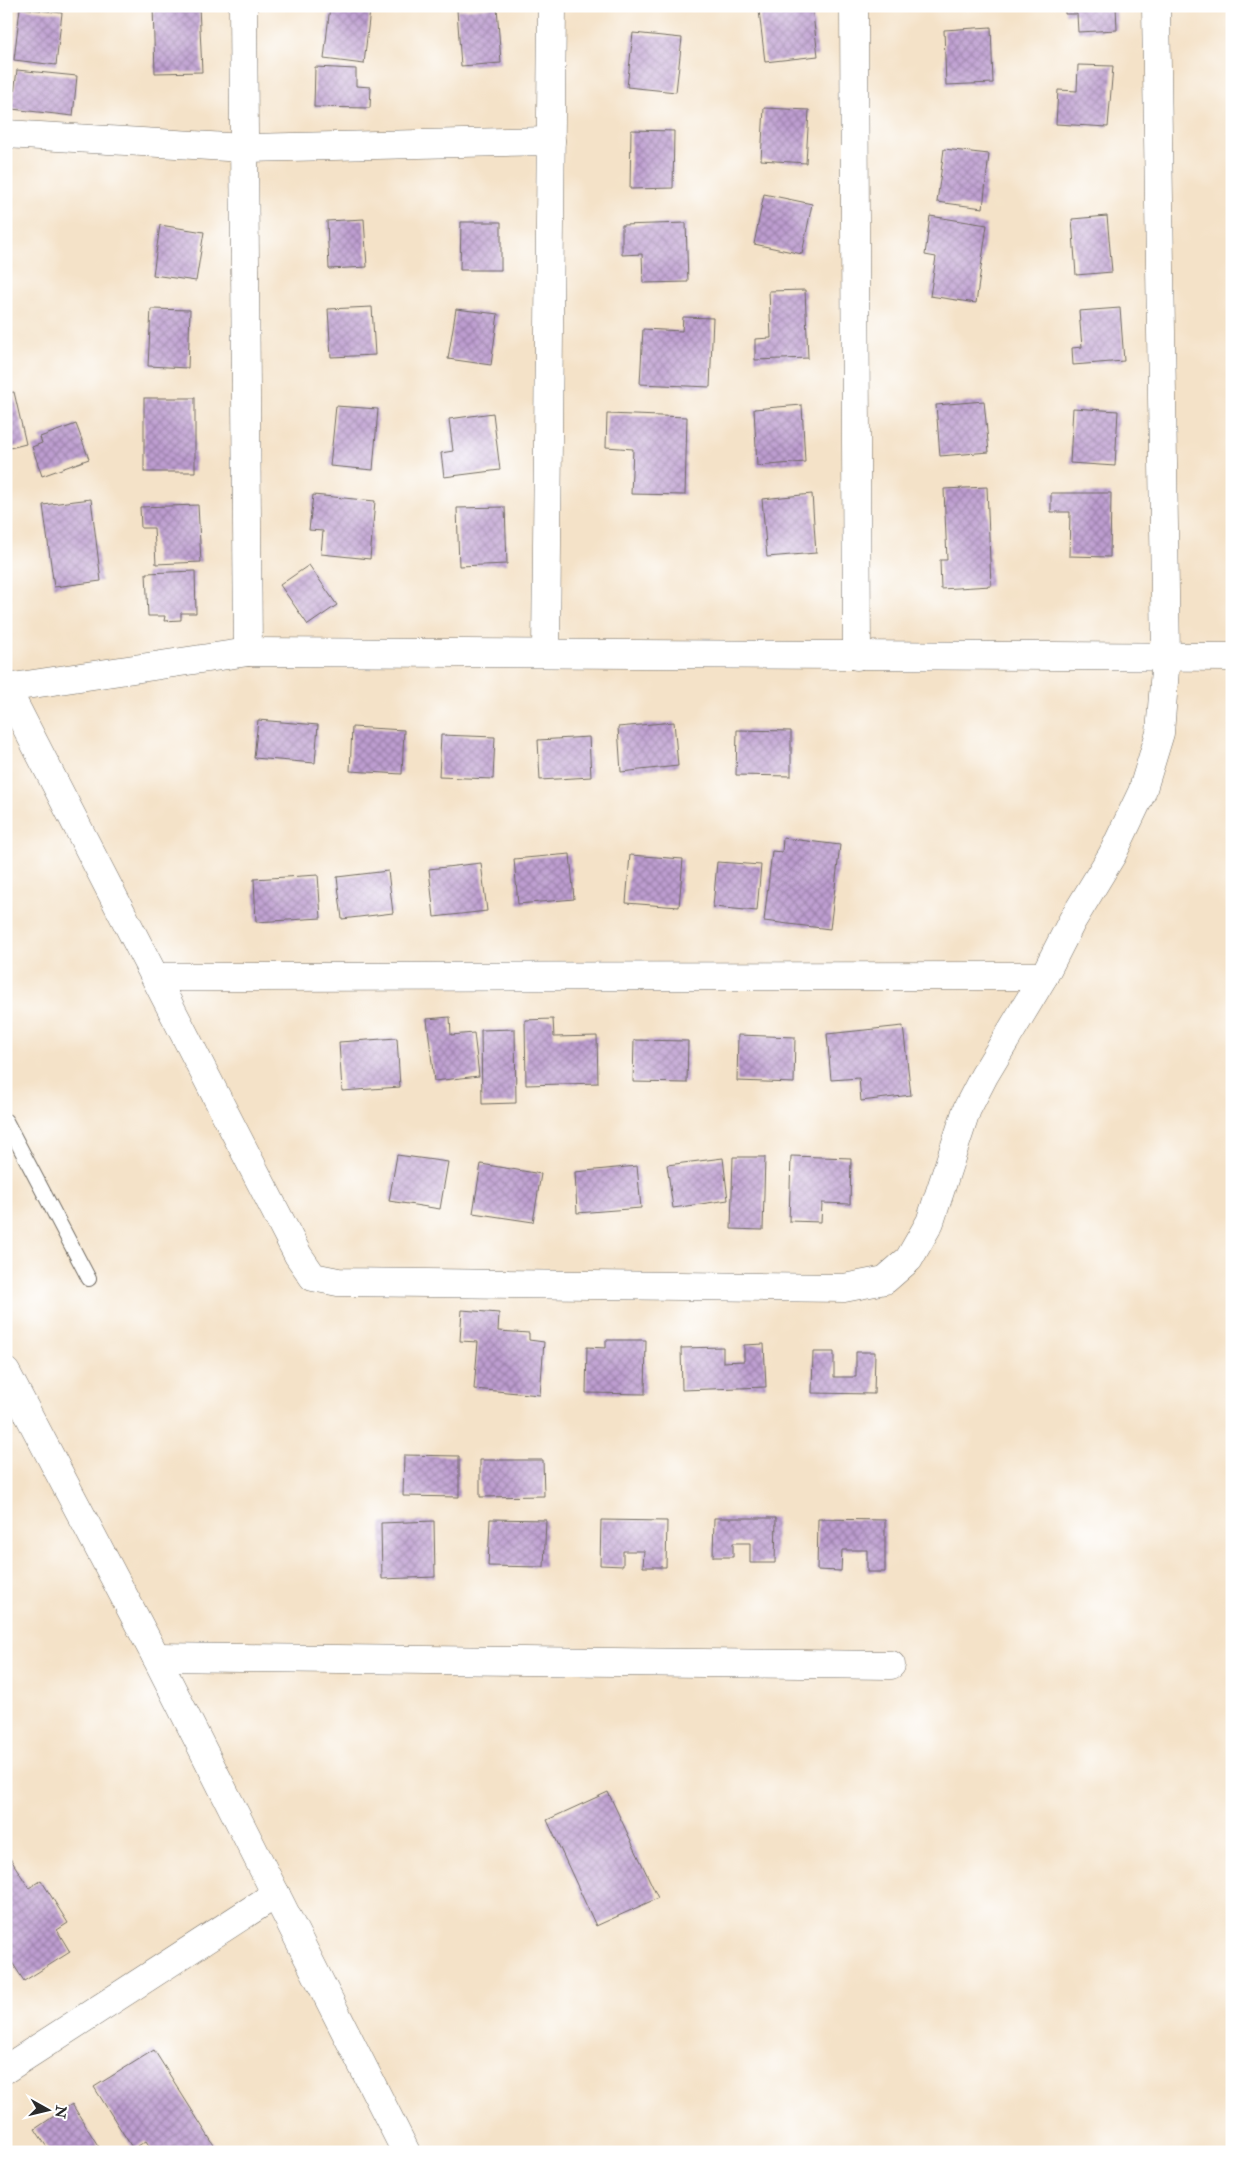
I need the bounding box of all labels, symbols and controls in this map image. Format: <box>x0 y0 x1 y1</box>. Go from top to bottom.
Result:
north arrow <box>22 2086 72 2136</box>
text: N <box>51 2103 70 2120</box>

